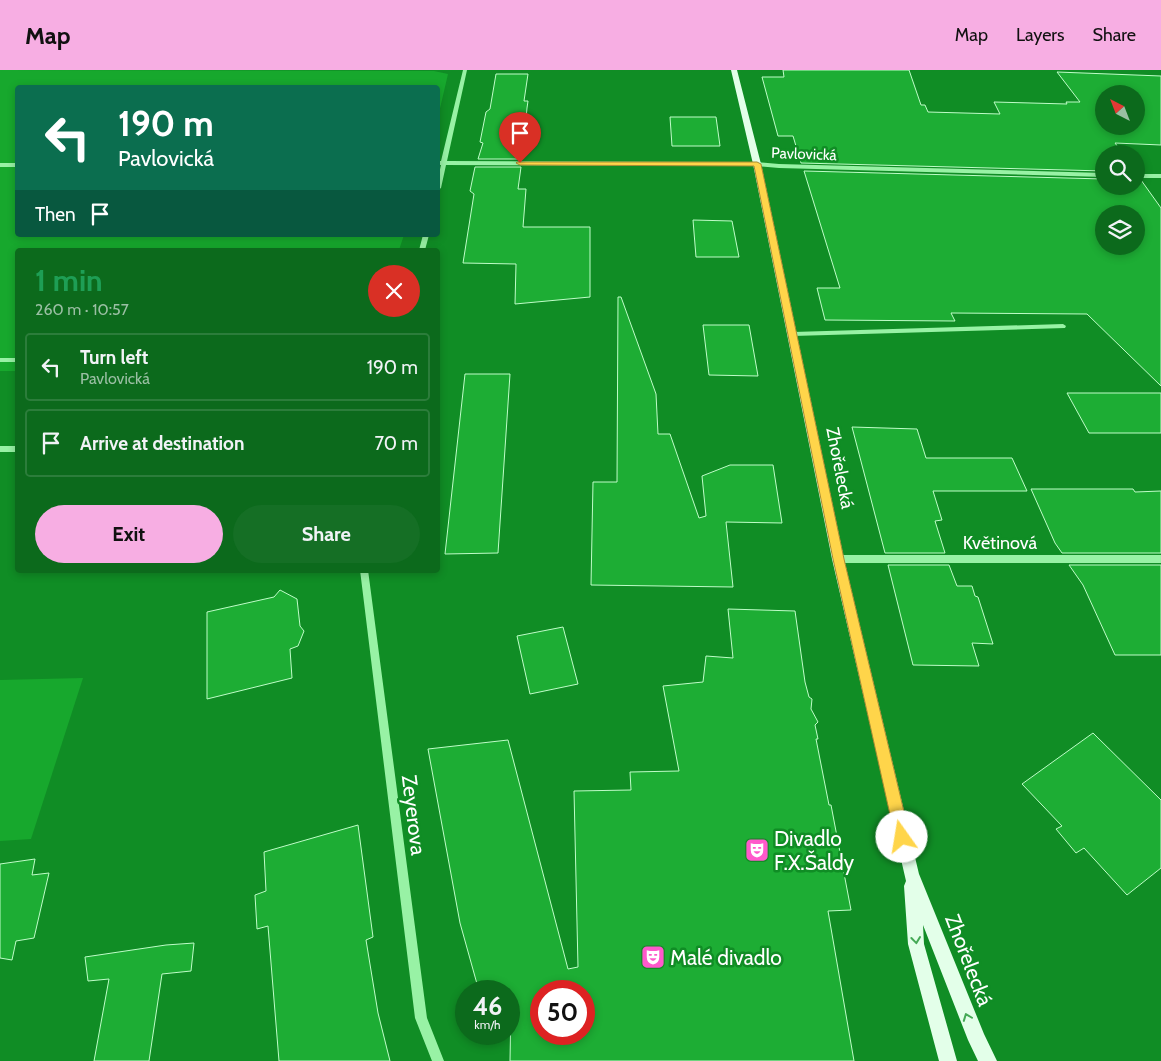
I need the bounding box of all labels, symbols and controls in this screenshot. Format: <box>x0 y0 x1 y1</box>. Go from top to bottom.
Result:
text: Map <box>25 21 71 50</box>
text: Map <box>955 24 988 46</box>
text: Layers <box>1016 24 1065 46</box>
text: Share <box>1093 24 1136 46</box>
north arrow <box>1095 85 1145 135</box>
map controls <box>1095 85 1145 255</box>
text: 190 m <box>118 102 214 145</box>
icon: left <box>35 105 100 170</box>
pin <box>499 112 541 163</box>
icon: arrive <box>506 119 534 147</box>
street label: Pavlovická <box>771 144 838 164</box>
text: Pavlovická <box>118 145 214 172</box>
button: search <box>1095 145 1145 195</box>
icon: arrive <box>86 200 114 228</box>
text: Then <box>35 203 76 226</box>
button: layers <box>1095 205 1145 255</box>
text: 1 min <box>35 262 103 299</box>
button: close <box>368 265 420 317</box>
text: 260 m · 10:57 <box>35 300 129 319</box>
text: Turn left <box>80 346 148 369</box>
icon: left <box>37 353 65 381</box>
text: 190 m <box>367 356 418 379</box>
text: Pavlovická <box>80 369 150 388</box>
street label: Zhořelecká <box>821 425 859 511</box>
icon: arrive <box>37 429 65 457</box>
text: Arrive at destination <box>80 432 244 455</box>
text: 70 m <box>374 432 418 455</box>
button: Exit <box>35 505 223 563</box>
button: Share <box>233 505 420 563</box>
street label: Květinová <box>963 532 1038 554</box>
street label: Zeyerova <box>397 773 431 857</box>
position arrow <box>875 810 927 862</box>
place label: Divadlo F.X.Šaldy <box>774 826 855 875</box>
theatre icon: Divadlo F.X.Šaldy <box>744 837 770 863</box>
street label: Zhořelecká <box>940 911 998 1009</box>
one-way arrow <box>910 936 921 944</box>
theatre icon: Malé divadlo <box>640 944 666 970</box>
place label: Malé divadlo <box>670 945 782 970</box>
speed limit sign: 50 <box>530 980 595 1045</box>
text: 46 <box>473 991 502 1021</box>
one-way arrow <box>963 1013 974 1022</box>
text: km/h <box>474 1017 501 1032</box>

